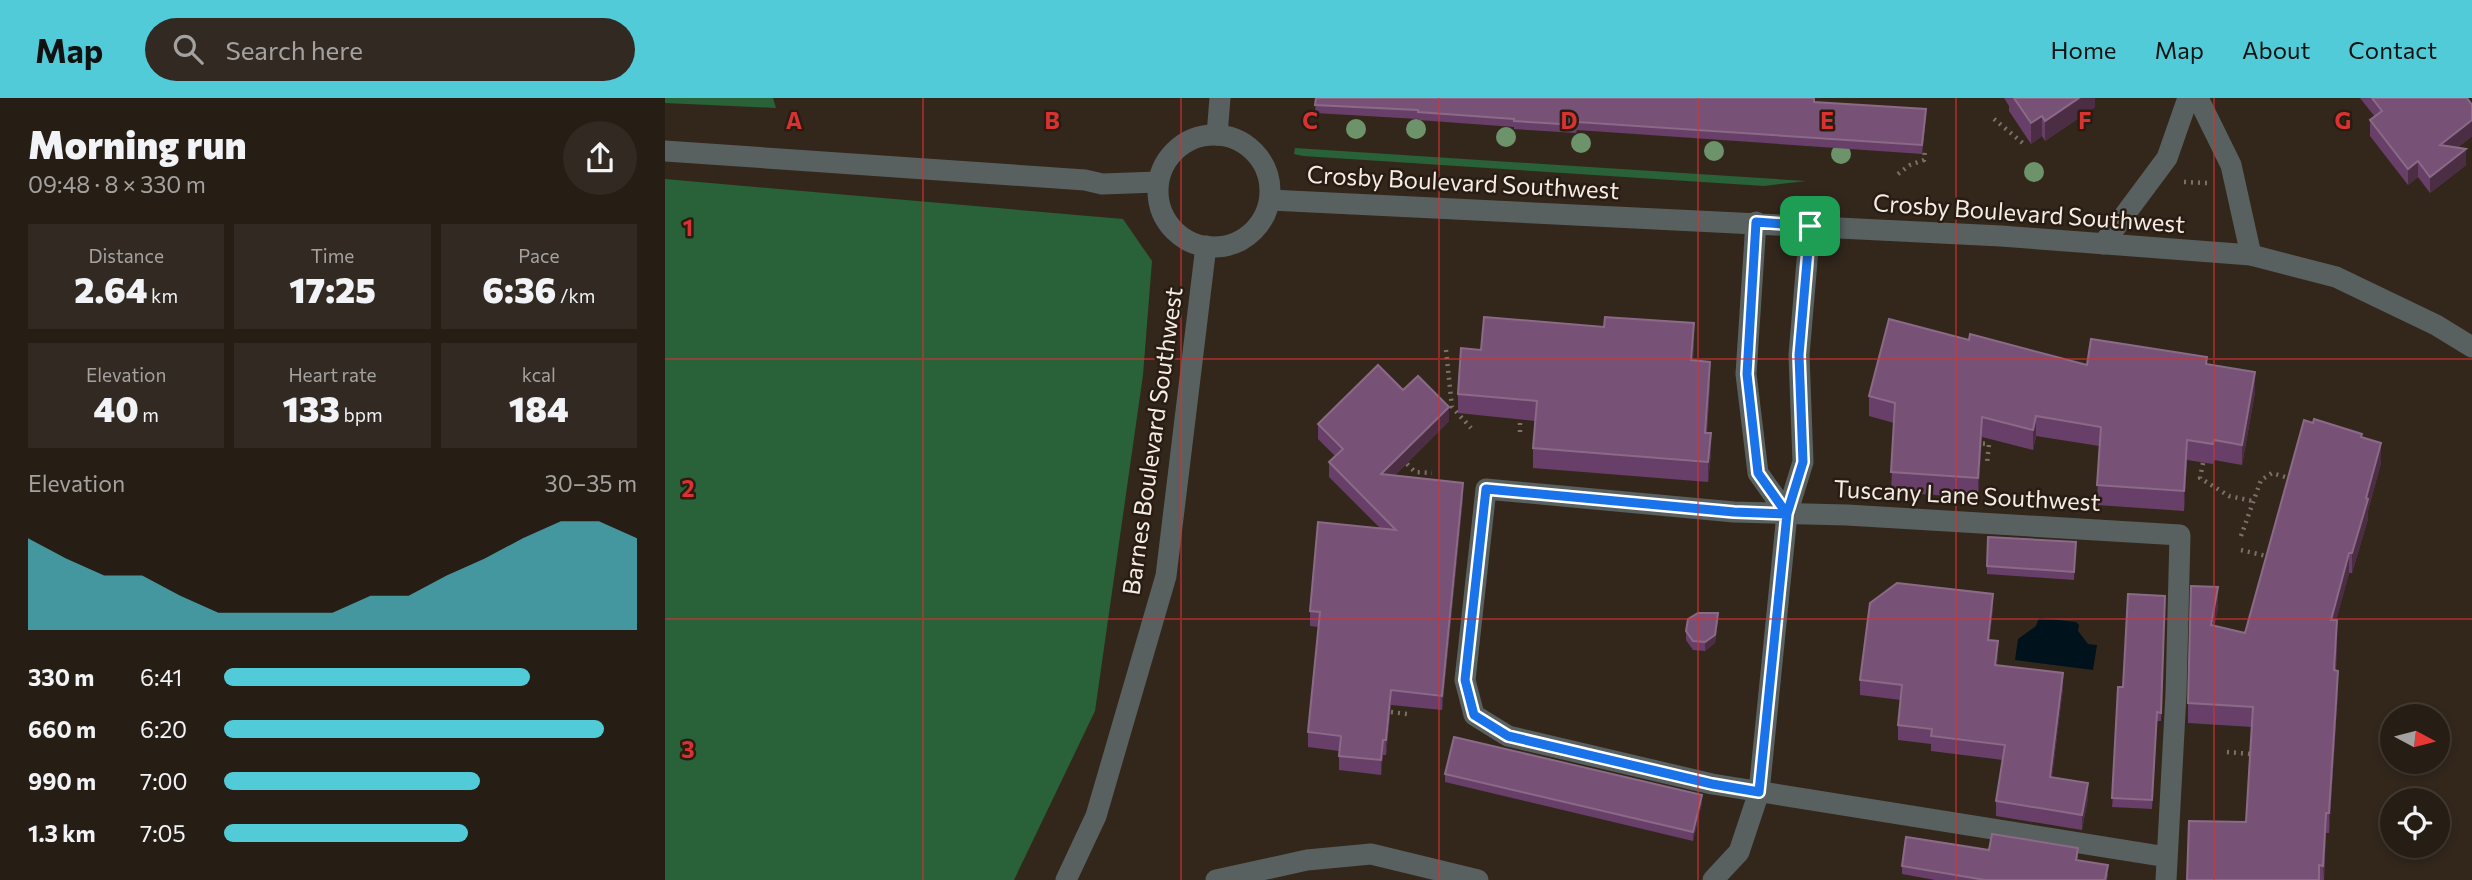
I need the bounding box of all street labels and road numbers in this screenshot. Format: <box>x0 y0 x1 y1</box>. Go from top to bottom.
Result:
street label: Crosby Boulevard Southwest <box>1306 159 1620 204</box>
street label: Crosby Boulevard Southwest <box>1872 187 2186 238</box>
street label: Barnes Boulevard Southwest <box>1116 285 1188 597</box>
street label: Tuscany Lane Southwest <box>1833 473 2101 516</box>

